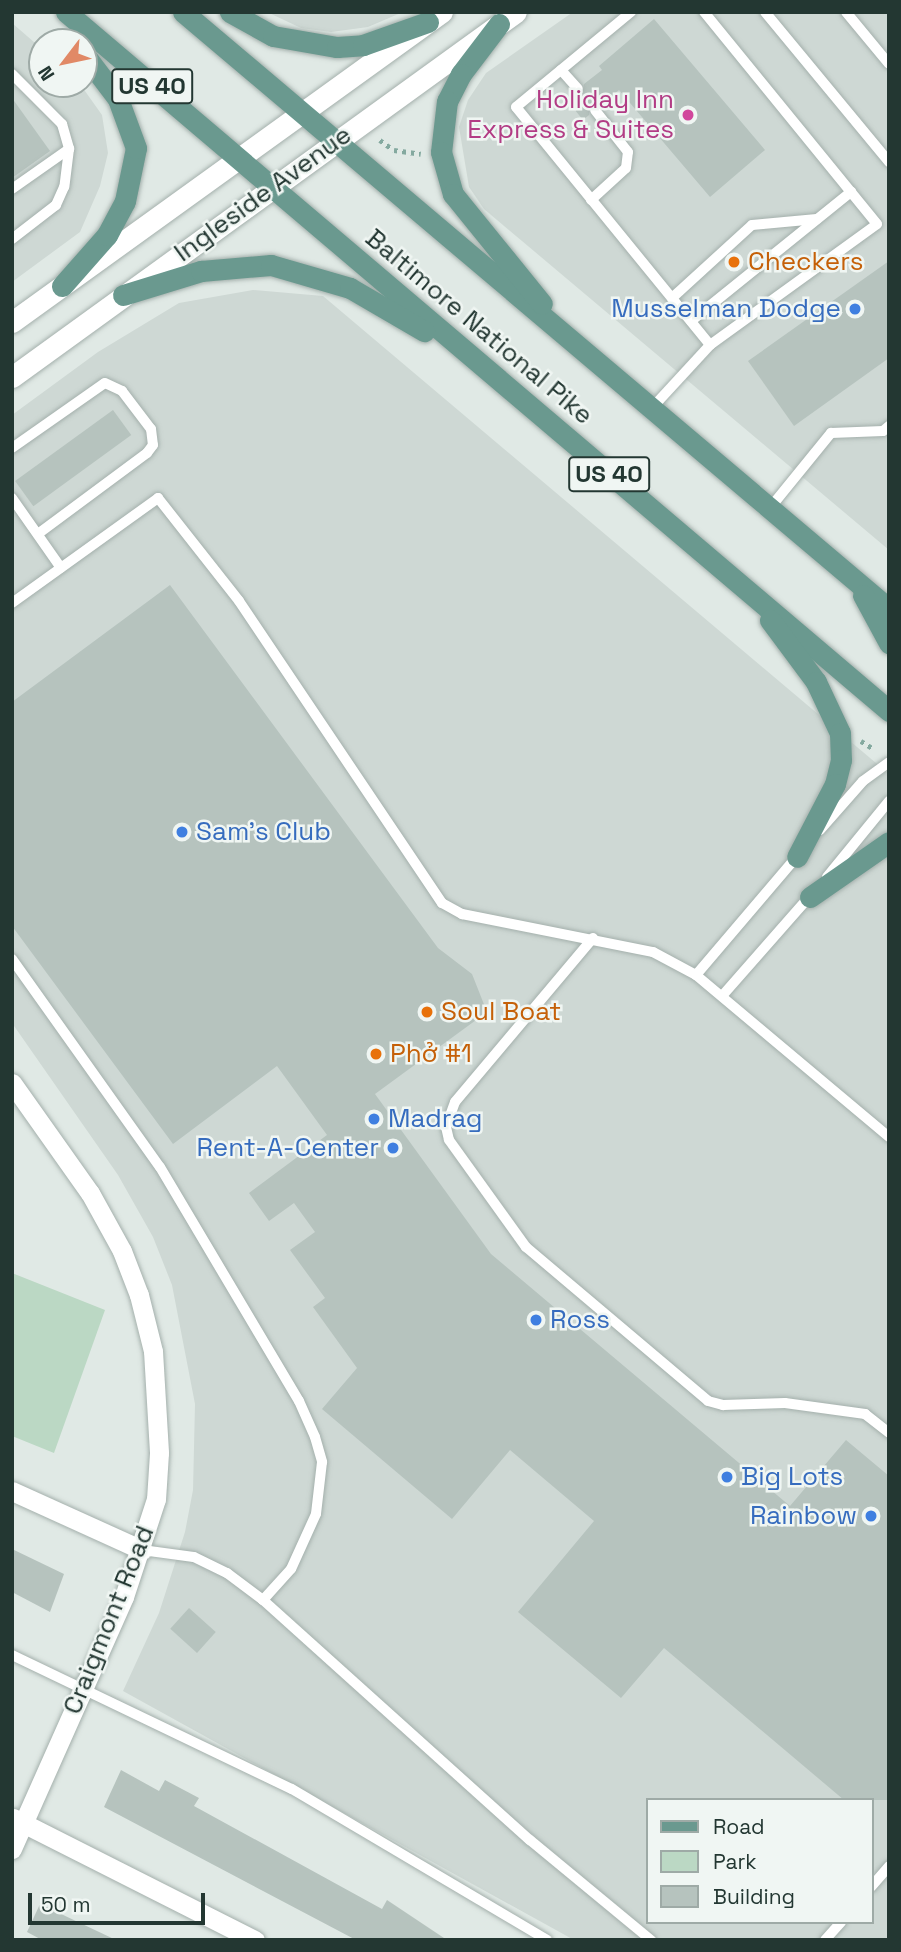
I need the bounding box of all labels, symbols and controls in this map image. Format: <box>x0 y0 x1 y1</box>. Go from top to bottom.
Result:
north arrow <box>28 28 98 98</box>
text: N <box>32 61 60 85</box>
road number: US 40 <box>110 66 194 106</box>
place label: Holiday Inn Express & Suites <box>467 84 674 146</box>
marker: Holiday Inn Express & Suites <box>680 107 696 123</box>
street label: Ingleside Avenue <box>168 119 358 269</box>
street label: Baltimore National Pike <box>359 223 599 431</box>
place label: Checkers <box>748 246 864 278</box>
marker: Checkers <box>726 254 742 270</box>
place label: Musselman Dodge <box>611 293 841 325</box>
marker: Musselman Dodge <box>847 301 863 317</box>
road number: US 40 <box>567 453 651 494</box>
place label: Sam's Club <box>196 816 331 848</box>
marker: Sam's Club <box>174 824 190 840</box>
place label: Soul Boat <box>441 996 561 1028</box>
marker: Soul Boat <box>419 1004 435 1020</box>
place label: Phở #1 <box>390 1038 472 1070</box>
marker: Phở #1 <box>368 1046 384 1062</box>
place label: Madrag <box>388 1103 482 1135</box>
marker: Madrag <box>366 1111 382 1127</box>
place label: Rent-A-Center <box>196 1132 379 1164</box>
marker: Rent-A-Center <box>385 1140 401 1156</box>
place label: Ross <box>550 1304 610 1336</box>
marker: Ross <box>528 1312 544 1328</box>
place label: Big Lots <box>741 1461 843 1493</box>
marker: Big Lots <box>719 1469 735 1485</box>
place label: Rainbow <box>750 1500 857 1532</box>
marker: Rainbow <box>863 1508 879 1524</box>
street label: Craigmont Road <box>57 1521 161 1719</box>
legend <box>646 1798 873 1924</box>
text: Road <box>713 1813 765 1840</box>
text: Park <box>713 1848 757 1875</box>
scale bar <box>32 1878 208 1922</box>
text: Building <box>713 1883 795 1910</box>
text: 50 m <box>41 1891 91 1918</box>

